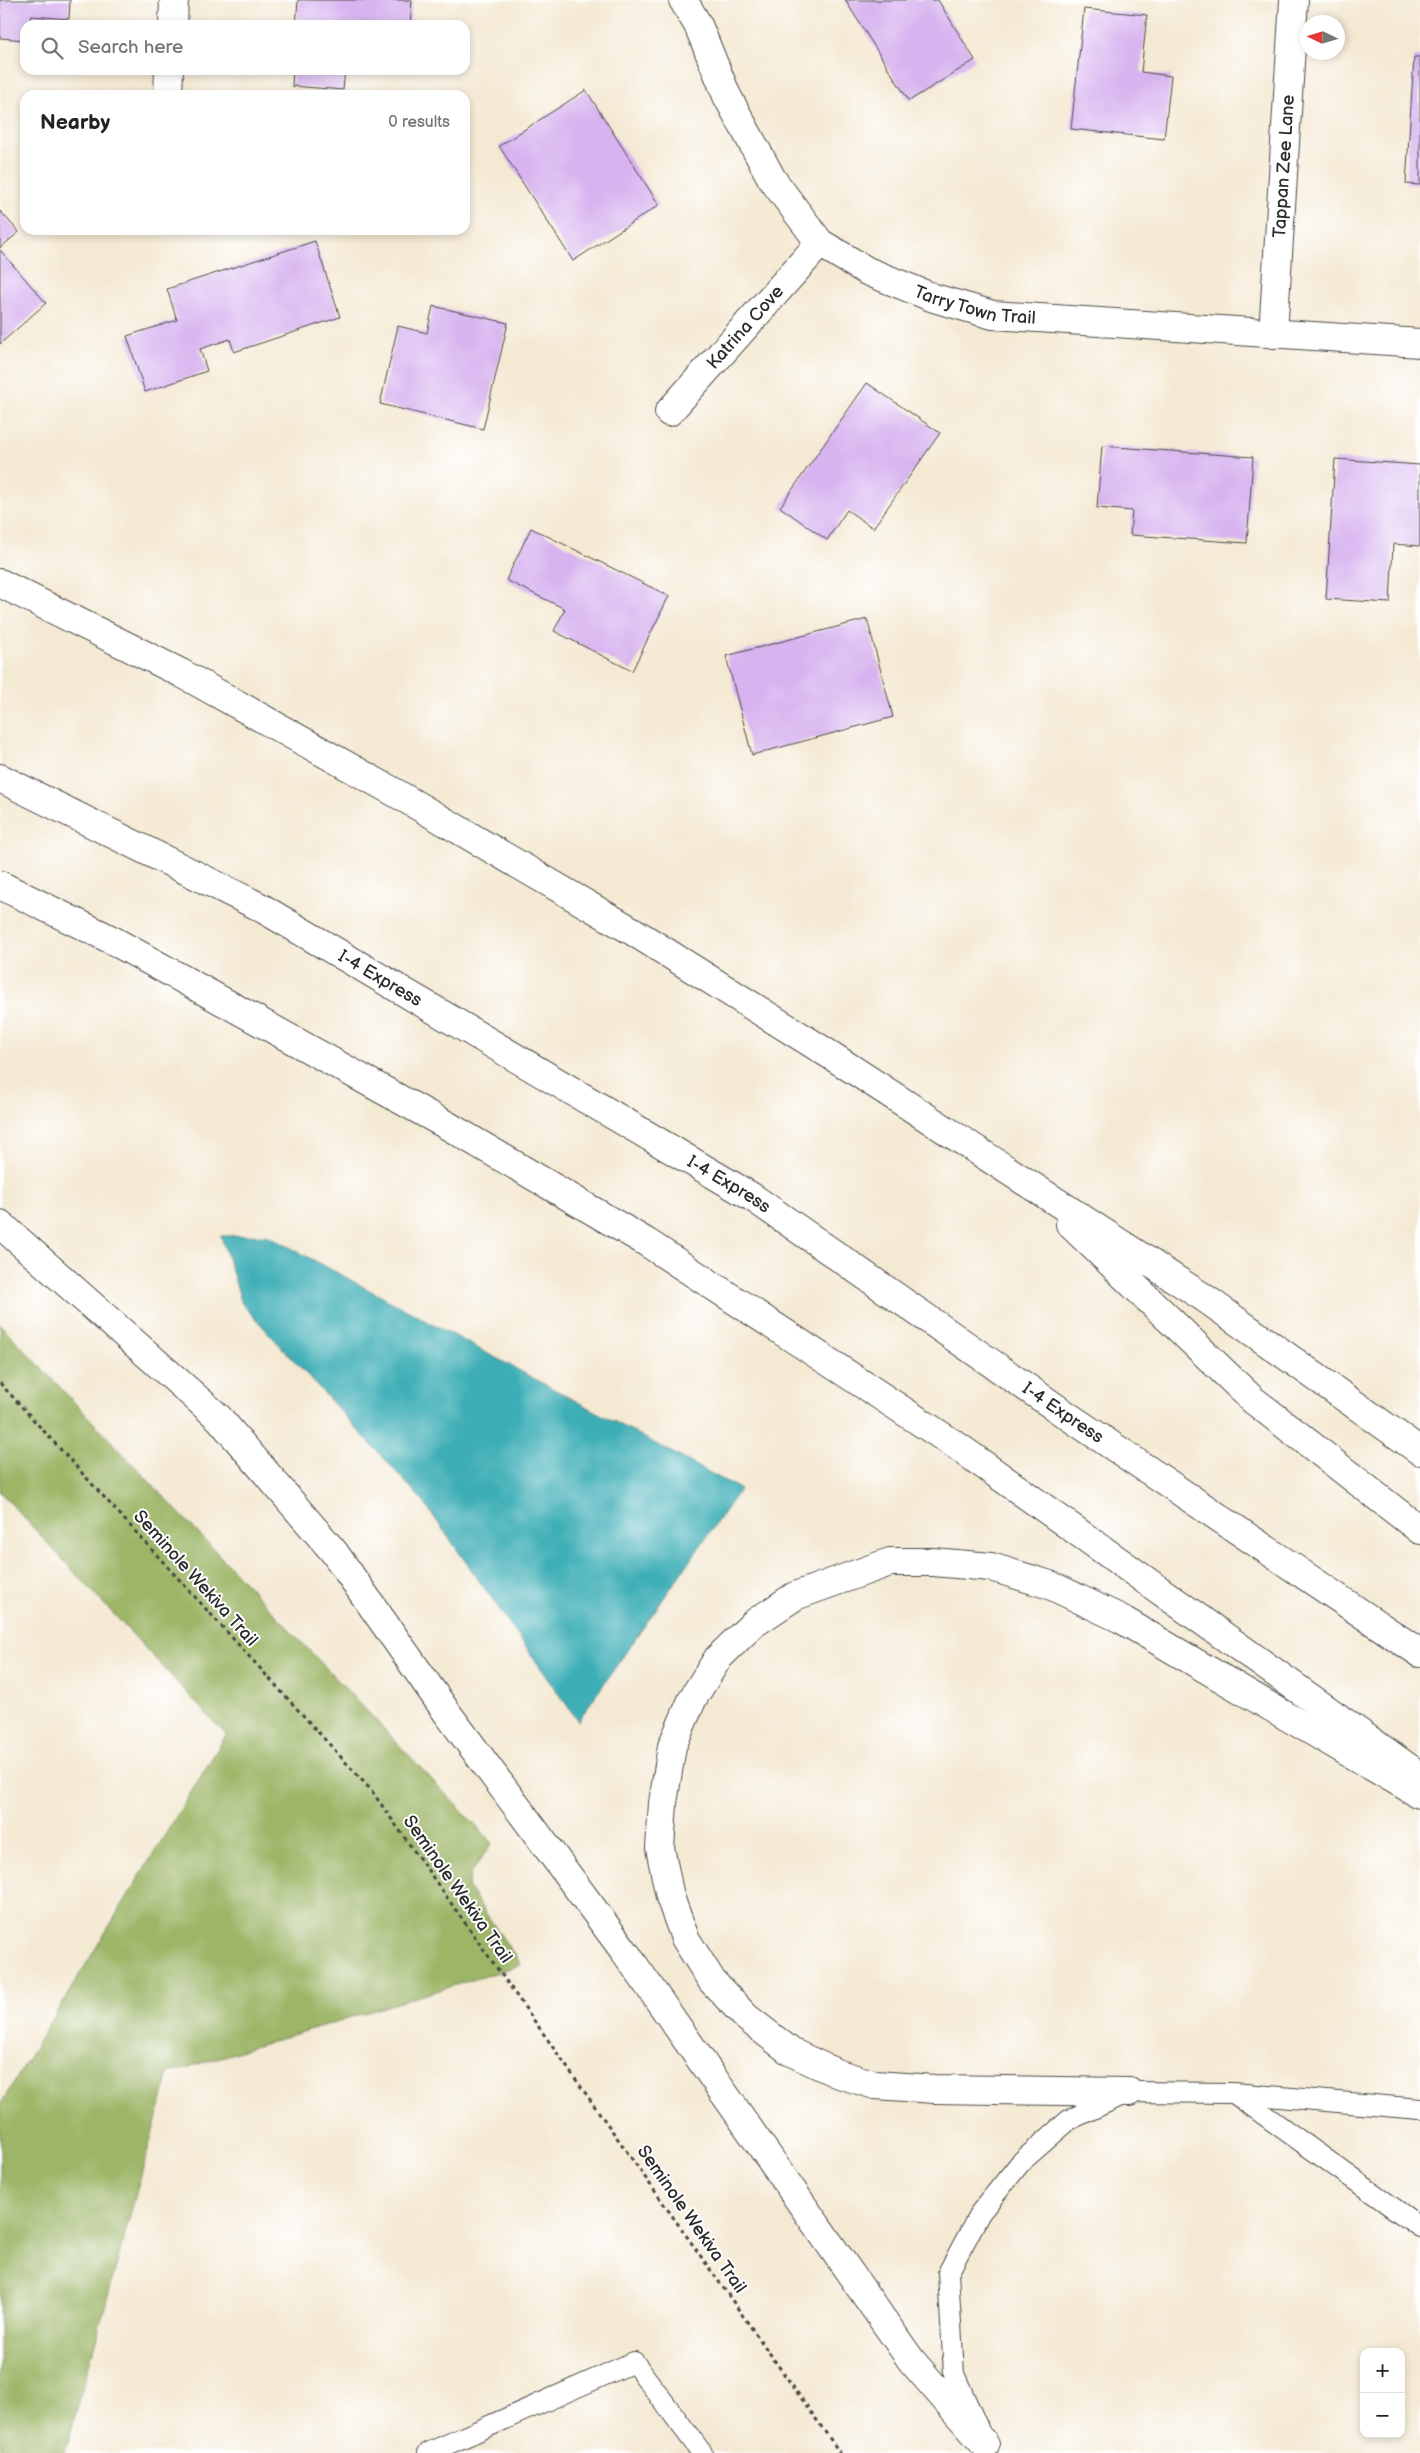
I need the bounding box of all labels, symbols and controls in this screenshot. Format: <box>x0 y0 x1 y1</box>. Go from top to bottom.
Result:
north arrow <box>1300 15 1345 60</box>
search box <box>20 20 470 75</box>
icon: search <box>38 34 66 62</box>
text: Search here <box>78 36 183 59</box>
street label: Tappan Zee Lane <box>1269 94 1299 239</box>
text: Nearby <box>40 110 110 135</box>
text: 0 results <box>388 113 450 132</box>
street label: Katrina Cove <box>702 281 788 374</box>
street label: Tarry Town Trail <box>911 281 1036 329</box>
street label: I-4 Express <box>335 946 426 1011</box>
street label: I-4 Express <box>683 1151 775 1218</box>
street label: I-4 Express <box>1018 1378 1108 1448</box>
street label: Seminole Wekiva Trail <box>129 1506 262 1651</box>
street label: Seminole Wekiva Trail <box>399 1811 517 1967</box>
street label: Seminole Wekiva Trail <box>633 2141 751 2297</box>
map controls <box>1360 2348 1405 2438</box>
button: + <box>1360 2348 1405 2393</box>
button: − <box>1360 2393 1405 2438</box>

